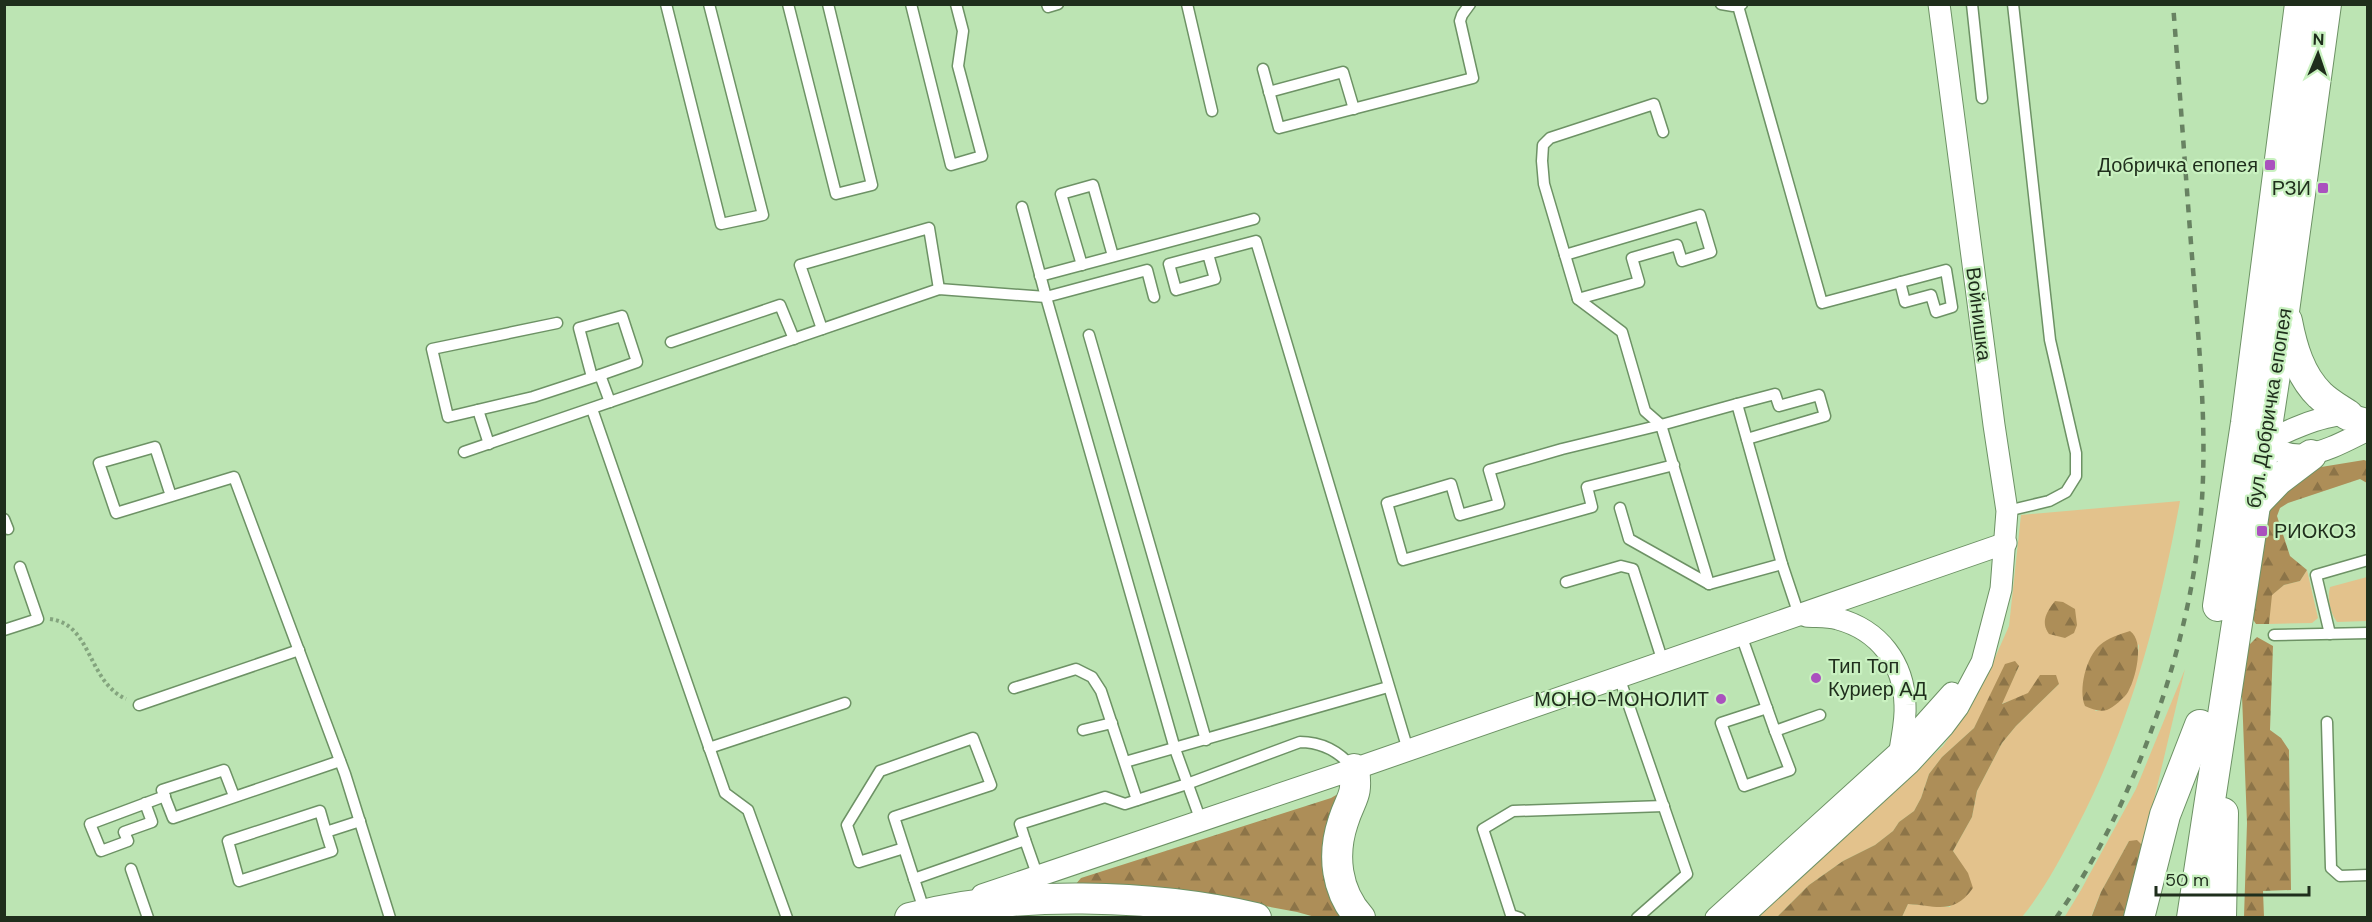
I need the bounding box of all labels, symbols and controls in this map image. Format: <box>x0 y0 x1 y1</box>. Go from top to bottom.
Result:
north arrow <box>2288 24 2348 84</box>
text: N <box>2312 29 2325 50</box>
place label: Добричка епопея <box>2097 152 2258 178</box>
marker: Добричка епопея <box>2263 158 2277 172</box>
place label: РЗИ <box>2272 175 2311 201</box>
marker: РЗИ <box>2316 181 2330 195</box>
street label: Войнишка <box>1960 266 1998 363</box>
street label: бул. Добричка епопея <box>2240 306 2298 510</box>
place label: РИОКОЗ <box>2274 518 2356 544</box>
marker: РИОКОЗ <box>2255 524 2269 538</box>
place label: Тип Топ Куриер АД <box>1828 653 1927 702</box>
marker: Тип Топ Куриер АД <box>1809 671 1823 685</box>
place label: МОНО-МОНОЛИТ <box>1534 686 1709 712</box>
marker: МОНО-МОНОЛИТ <box>1714 692 1728 706</box>
scale bar <box>2156 859 2309 897</box>
text: 50 m <box>2165 868 2209 892</box>

